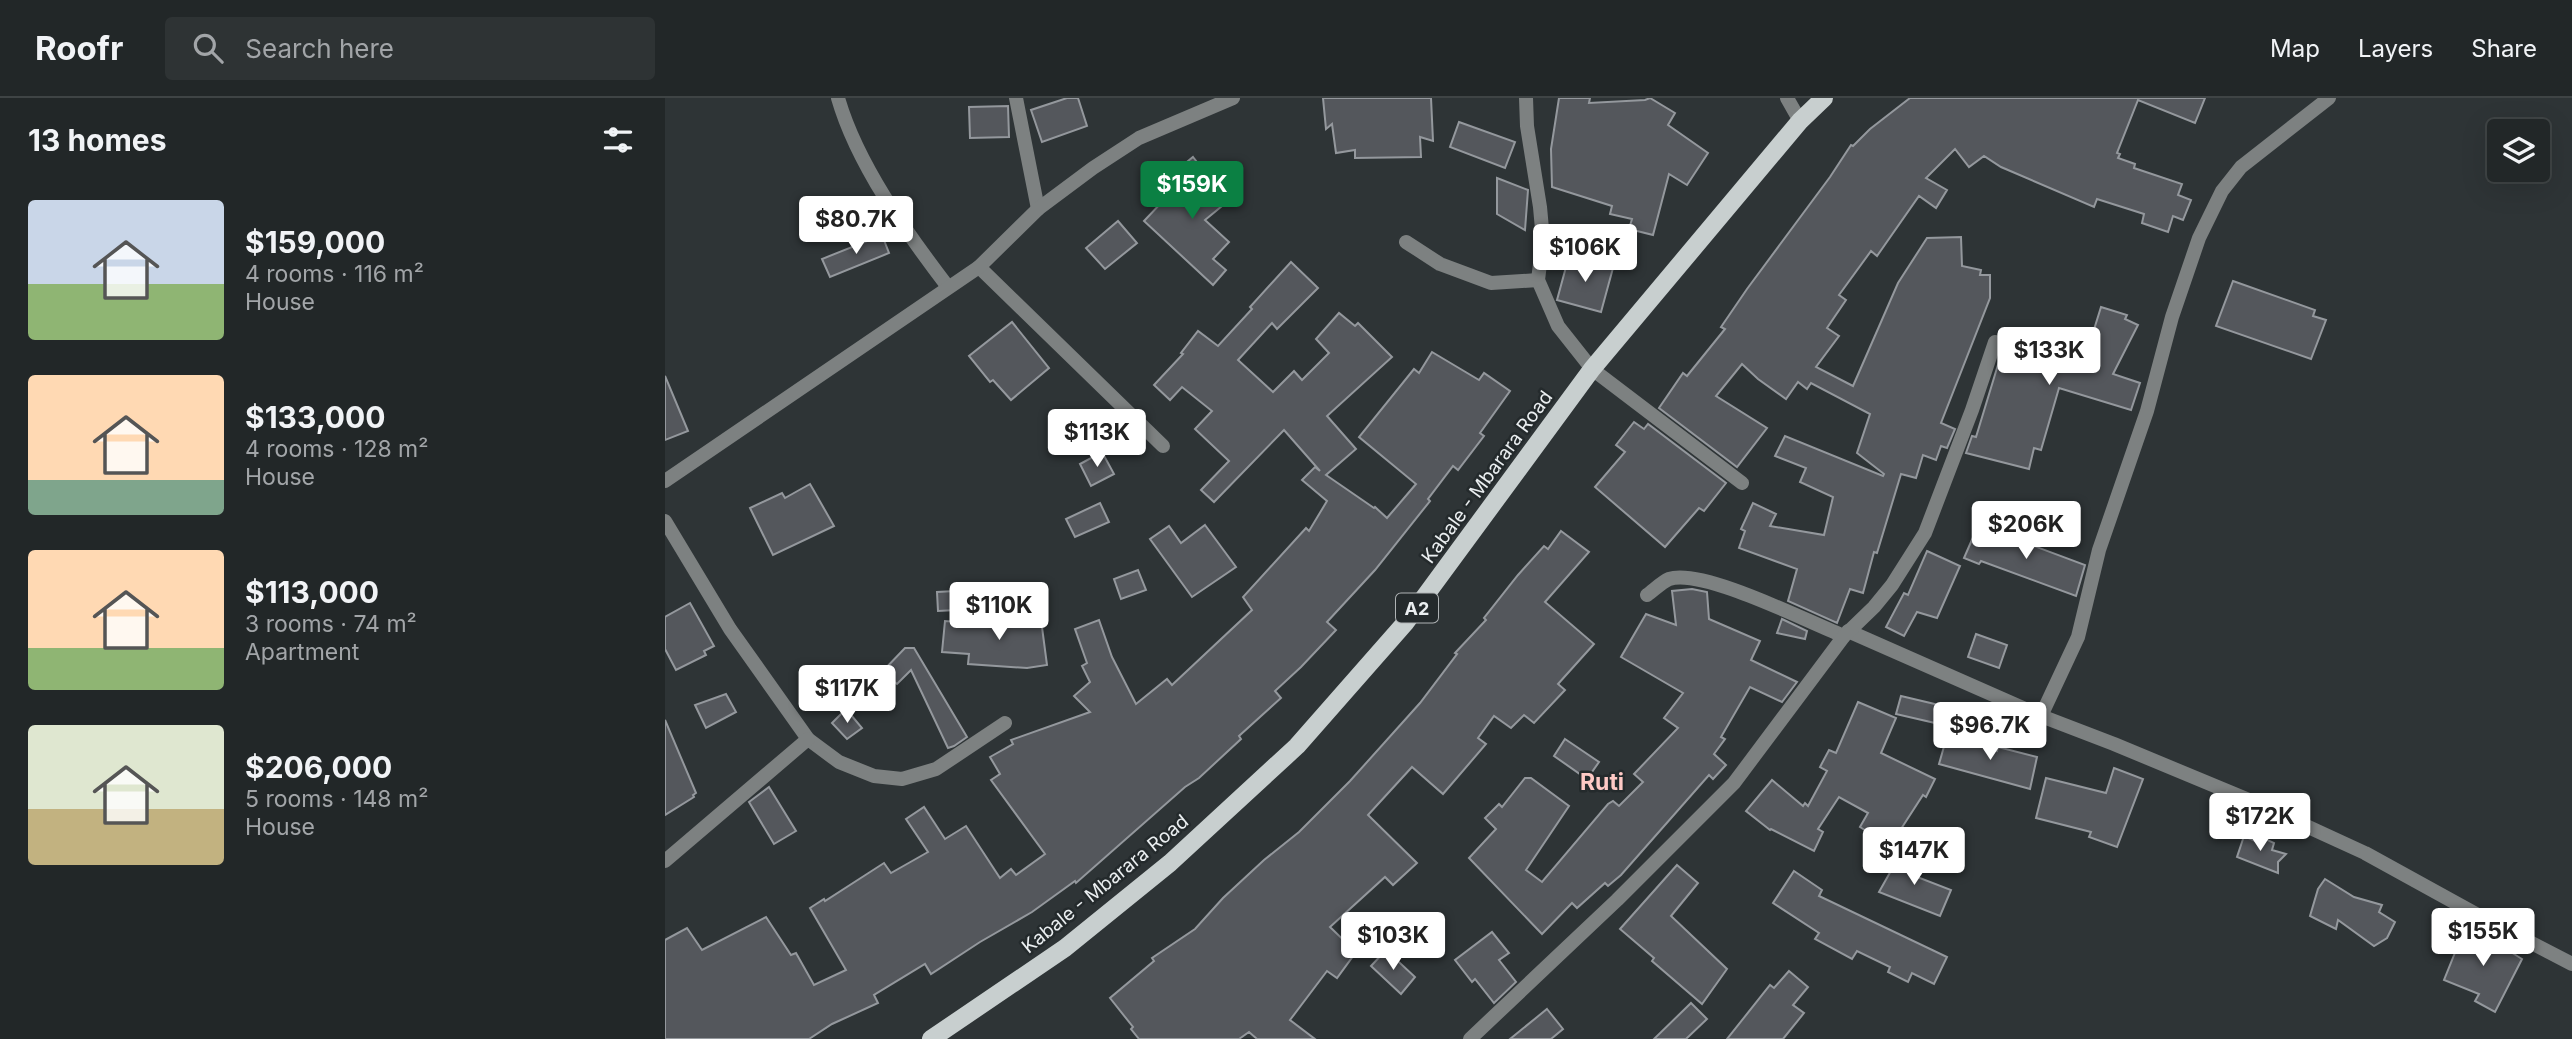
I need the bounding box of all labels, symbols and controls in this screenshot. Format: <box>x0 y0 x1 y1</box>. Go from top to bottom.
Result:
search box <box>165 17 655 80</box>
text: Roofr <box>35 28 123 68</box>
icon: search <box>189 29 227 67</box>
text: Search here <box>245 33 394 64</box>
text: Map <box>2270 34 2320 63</box>
text: Layers <box>2358 34 2433 63</box>
text: Share <box>2471 34 2537 63</box>
map controls <box>2487 119 2550 182</box>
button: layers <box>2487 119 2550 182</box>
icon: filters <box>599 121 637 159</box>
text: 13 homes <box>28 122 167 158</box>
pin: $159K <box>1143 162 1241 221</box>
text: $159K <box>1156 170 1228 198</box>
pin: $80.7K <box>799 197 913 256</box>
text: $80.7K <box>815 205 897 233</box>
text: $159,000 <box>245 224 385 260</box>
pin: $106K <box>1536 225 1634 284</box>
icon: home <box>84 228 168 312</box>
text: $106K <box>1549 233 1621 261</box>
text: 4 rooms · 116 m² <box>245 260 424 288</box>
text: House <box>245 288 315 316</box>
pin: $133K <box>2000 328 2098 387</box>
text: $133K <box>2013 336 2085 364</box>
street label: Kabale - Mbarara Road <box>1417 386 1557 568</box>
text: $133,000 <box>245 399 386 435</box>
icon: home <box>84 403 168 487</box>
pin: $113K <box>1048 410 1146 469</box>
text: $113K <box>1064 418 1130 446</box>
text: 4 rooms · 128 m² <box>245 435 428 463</box>
text: House <box>245 463 315 491</box>
pin: $206K <box>1977 502 2075 561</box>
text: $206K <box>1988 510 2064 538</box>
text: $113,000 <box>245 574 379 610</box>
icon: home <box>84 578 168 662</box>
pin: $110K <box>950 582 1048 642</box>
text: $110K <box>966 591 1032 619</box>
road number: A2 <box>1396 594 1438 622</box>
text: 3 rooms · 74 m² <box>245 610 417 638</box>
text: Apartment <box>245 638 359 666</box>
pin: $117K <box>798 666 896 725</box>
text: $117K <box>815 674 879 702</box>
pin: $96.7K <box>1933 702 2047 762</box>
text: $96.7K <box>1949 711 2031 739</box>
text: $206,000 <box>245 749 392 785</box>
icon: home <box>84 753 168 837</box>
district label: Ruti <box>1580 768 1624 796</box>
text: 5 rooms · 148 m² <box>245 785 428 813</box>
pin: $172K <box>2211 794 2309 853</box>
text: $172K <box>2225 802 2295 830</box>
street label: Kabale - Mbarara Road <box>1017 810 1193 958</box>
text: House <box>245 813 315 841</box>
pin: $147K <box>1865 828 1963 887</box>
text: $147K <box>1879 836 1949 864</box>
pin: $155K <box>2434 908 2532 968</box>
pin: $103K <box>1344 912 1442 972</box>
text: $155K <box>2448 917 2518 945</box>
text: $103K <box>1357 921 1429 949</box>

